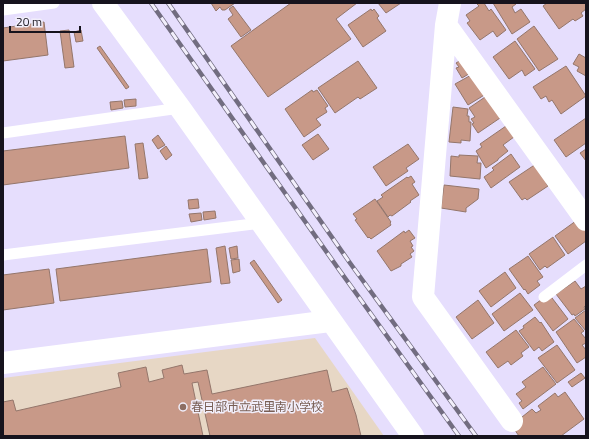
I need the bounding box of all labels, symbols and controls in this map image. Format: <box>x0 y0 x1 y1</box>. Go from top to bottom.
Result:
scale bar <box>10 8 80 34</box>
text: 20 m <box>16 12 42 31</box>
place label: 春日部市立武里南小学校 <box>191 397 323 416</box>
marker: 春日部市立武里南小学校 <box>178 402 188 412</box>

